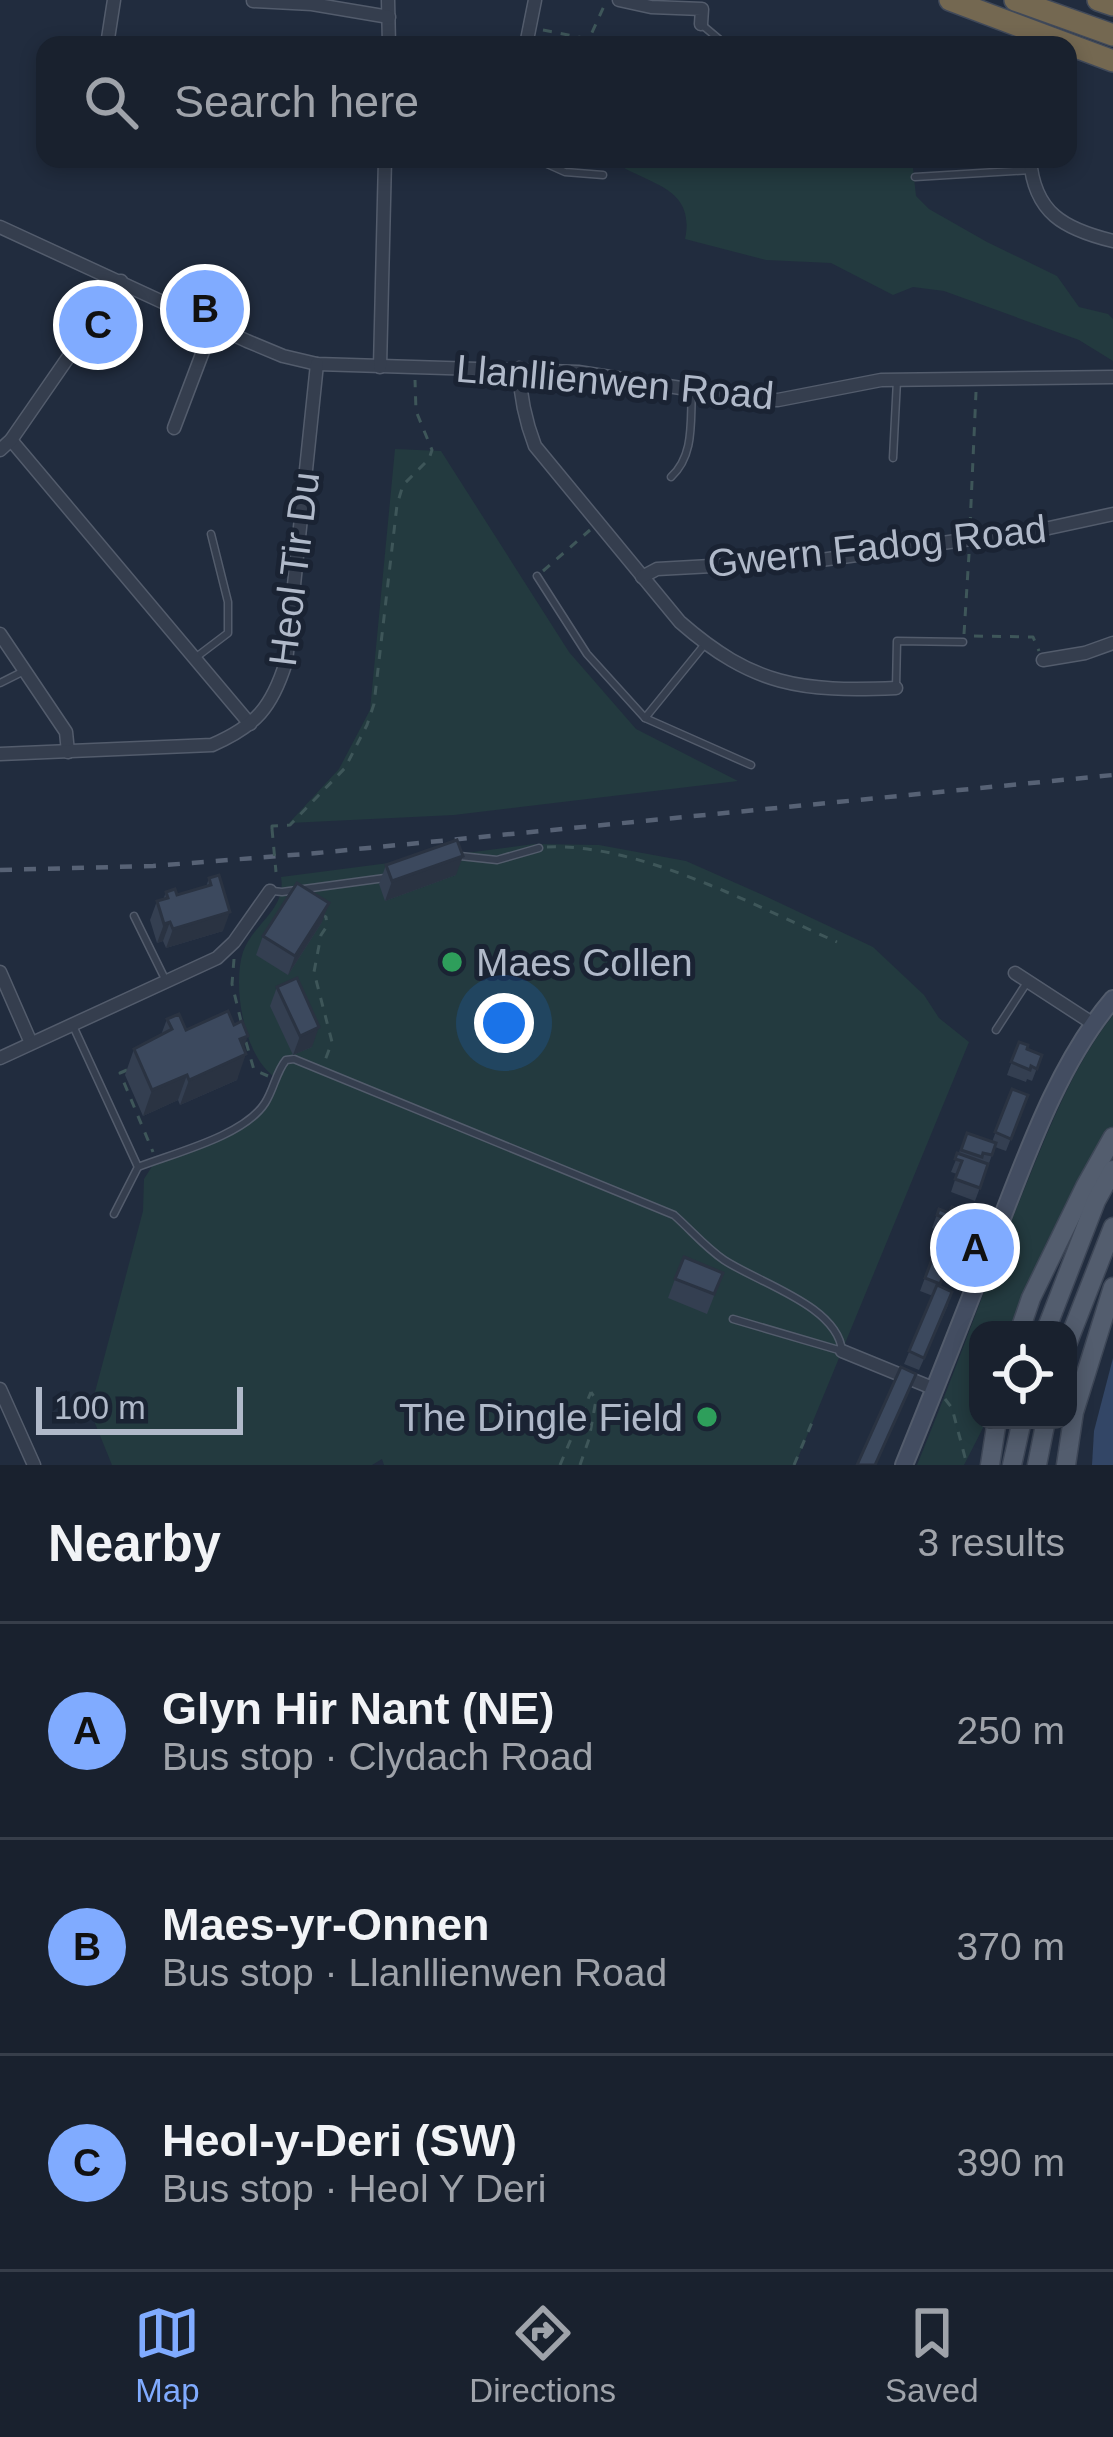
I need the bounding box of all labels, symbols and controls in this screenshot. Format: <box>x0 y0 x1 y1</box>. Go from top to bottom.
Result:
search box <box>36 36 1077 168</box>
icon: search <box>78 69 144 135</box>
text: Search here <box>174 76 419 127</box>
pin: B <box>166 264 244 354</box>
pin: C <box>59 280 137 370</box>
street label: Llanllienwen Road <box>454 347 776 417</box>
street label: Heol Tir Du <box>261 470 327 668</box>
street label: Gwern Fadog Road <box>706 507 1048 585</box>
place label: Maes Collen <box>476 941 693 984</box>
marker: Maes Collen <box>439 949 465 975</box>
your location <box>474 993 534 1053</box>
pin: A <box>936 1203 1014 1293</box>
map controls <box>969 1321 1077 1429</box>
button: locate <box>969 1321 1077 1429</box>
scale bar <box>36 1381 243 1434</box>
text: 100 m <box>54 1389 146 1426</box>
place label: The Dingle Field <box>399 1396 683 1439</box>
marker: The Dingle Field <box>694 1404 720 1430</box>
text: Nearby <box>48 1515 221 1572</box>
text: 3 results <box>918 1521 1065 1564</box>
text: Glyn Hir Nant (NE) <box>162 1683 555 1734</box>
text: A <box>73 1709 101 1752</box>
text: 250 m <box>957 1709 1065 1752</box>
text: Bus stop · Clydach Road <box>162 1735 593 1778</box>
text: Maes-yr-Onnen <box>162 1899 490 1950</box>
text: B <box>73 1925 101 1968</box>
text: 370 m <box>957 1925 1065 1968</box>
text: Bus stop · Llanllienwen Road <box>162 1951 667 1994</box>
text: Heol-y-Deri (SW) <box>162 2115 517 2166</box>
text: C <box>73 2141 101 2184</box>
text: 390 m <box>957 2141 1065 2184</box>
text: Bus stop · Heol Y Deri <box>162 2167 546 2210</box>
tab: Map <box>134 2300 200 2410</box>
tab: Directions <box>469 2300 616 2410</box>
tab: Saved <box>885 2300 979 2410</box>

